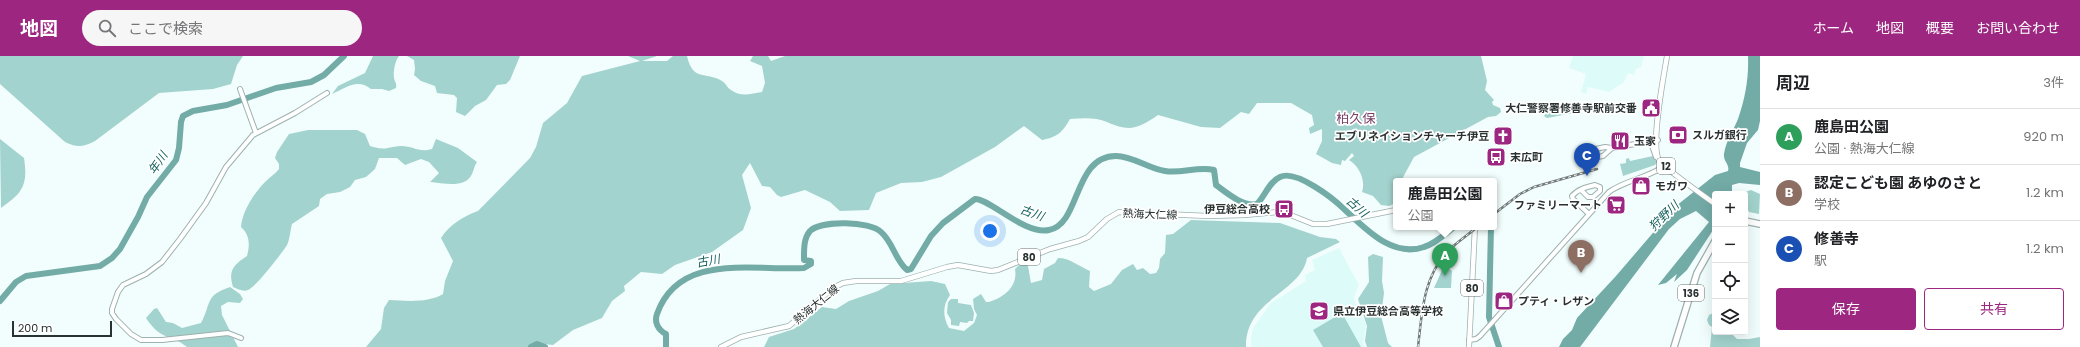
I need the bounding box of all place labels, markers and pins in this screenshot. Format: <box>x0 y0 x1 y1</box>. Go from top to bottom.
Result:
public building icon: 大仁警察署修善寺駅前交番 <box>1640 97 1662 119</box>
place label: 大仁警察署修善寺駅前交番 <box>1505 100 1637 116</box>
bank icon: スルガ銀行 <box>1667 124 1689 146</box>
church icon: エブリネイションチャーチ伊豆 <box>1492 125 1514 147</box>
place label: スルガ銀行 <box>1692 127 1747 143</box>
place label: エブリネイションチャーチ伊豆 <box>1335 128 1489 144</box>
restaurant icon: 玉家 <box>1609 130 1631 152</box>
place label: 玉家 <box>1634 133 1656 149</box>
pin: C <box>1574 143 1600 176</box>
bus stop icon: 末広町 <box>1485 146 1507 168</box>
place label: 末広町 <box>1510 149 1543 165</box>
shop icon: モガワ <box>1630 175 1652 197</box>
place label: モガワ <box>1655 178 1688 194</box>
supermarket icon: ファミリーマート <box>1605 194 1627 216</box>
place label: ファミリーマート <box>1514 197 1602 213</box>
bus stop icon: 伊豆総合高校 <box>1273 198 1295 220</box>
place label: 伊豆総合高校 <box>1204 201 1270 217</box>
pin: B <box>1568 240 1594 273</box>
pin: A <box>1432 243 1458 276</box>
shop icon: プティ・レザン <box>1493 290 1515 312</box>
place label: プティ・レザン <box>1518 293 1594 309</box>
school or university icon: 県立伊豆総合高等学校 <box>1308 300 1330 322</box>
place label: 県立伊豆総合高等学校 <box>1333 303 1443 319</box>

